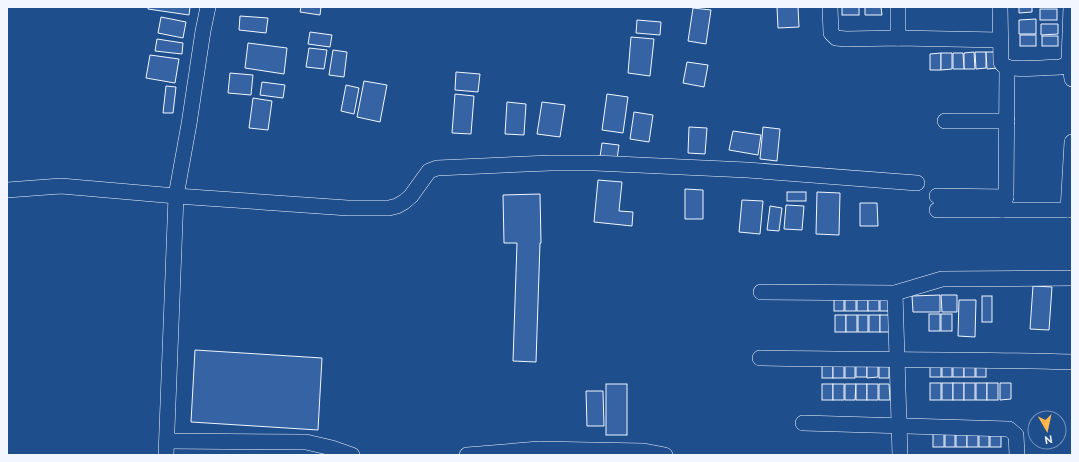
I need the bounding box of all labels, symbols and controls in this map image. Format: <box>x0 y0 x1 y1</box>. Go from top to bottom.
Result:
north arrow <box>1027 410 1067 450</box>
text: N <box>1044 433 1054 446</box>

